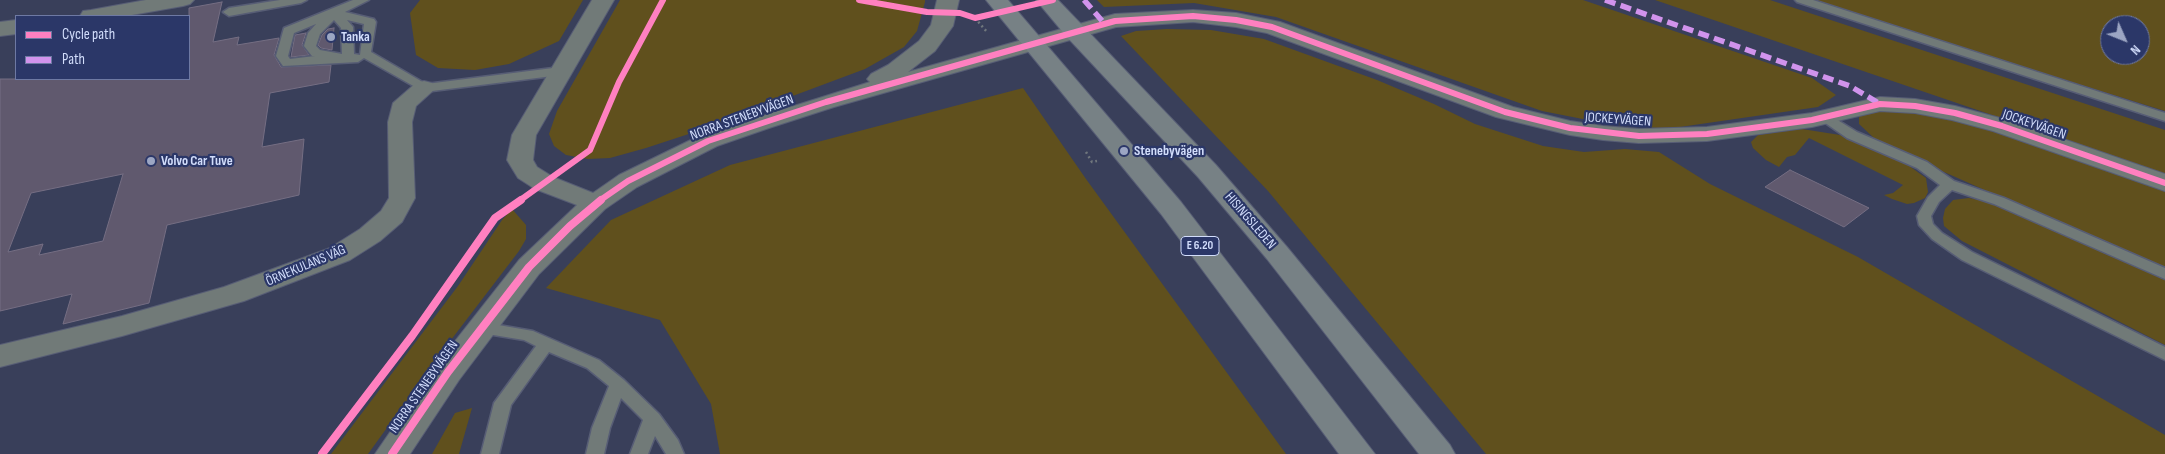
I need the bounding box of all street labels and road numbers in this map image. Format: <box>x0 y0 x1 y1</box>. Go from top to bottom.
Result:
street label: NORRA STENEBYVÄGEN <box>688 91 796 145</box>
street label: JOCKEYVÄGEN <box>2000 106 2068 144</box>
street label: JOCKEYVÄGEN <box>1584 109 1652 131</box>
street label: HISINGSLEDEN <box>1221 189 1279 253</box>
road number: E 6.20 <box>1181 237 1219 256</box>
street label: ÖRNEKULANS VÄG <box>264 242 348 290</box>
street label: NORRA STENEBYVÄGEN <box>386 338 462 436</box>

